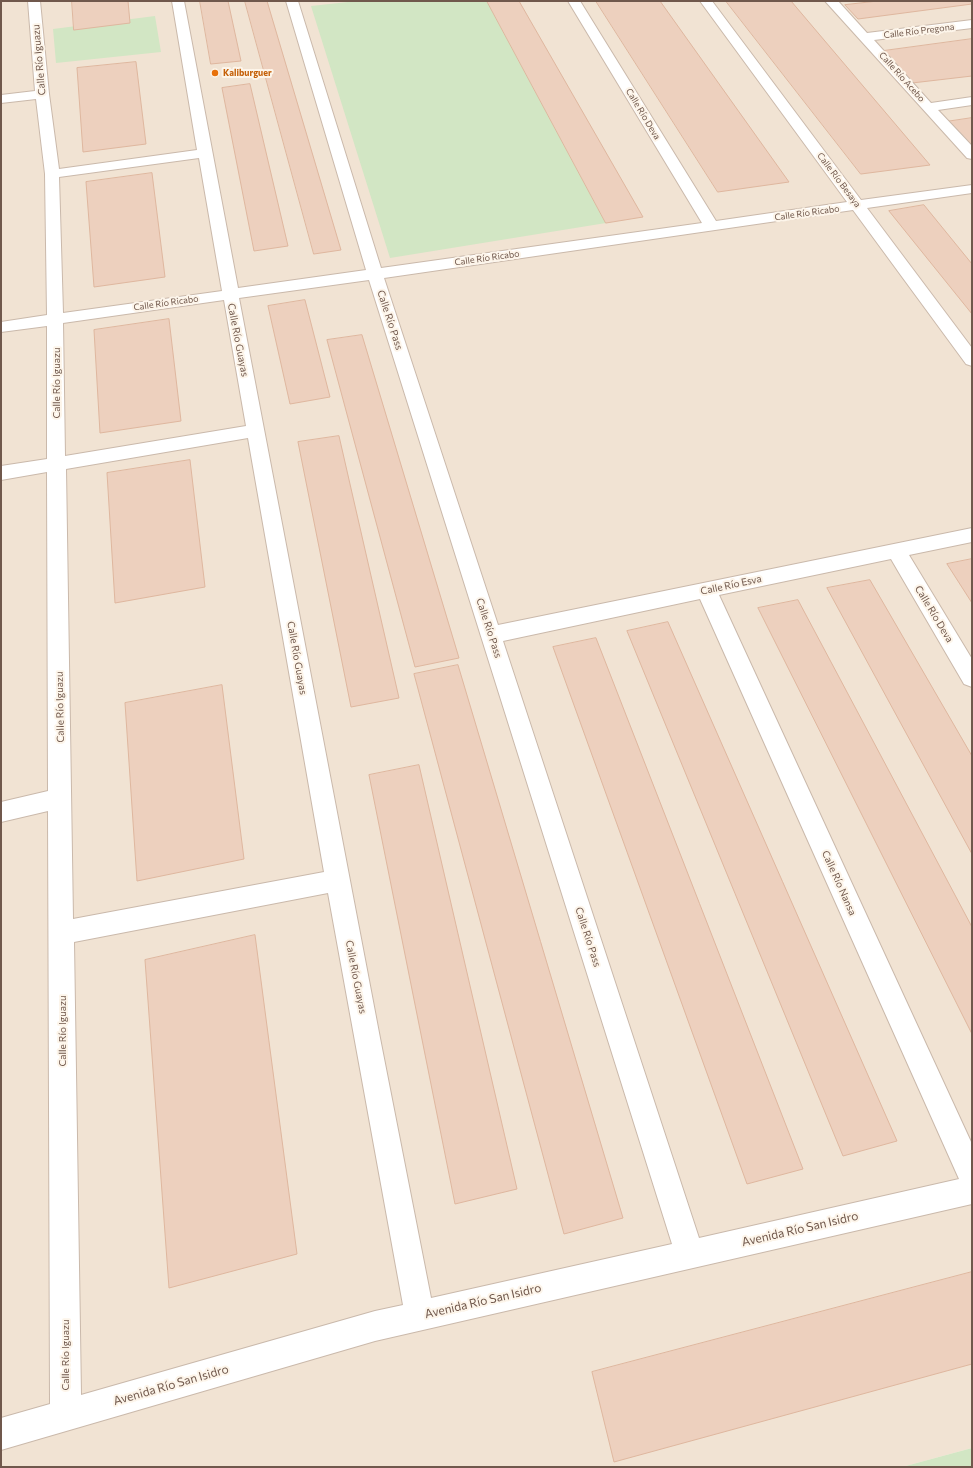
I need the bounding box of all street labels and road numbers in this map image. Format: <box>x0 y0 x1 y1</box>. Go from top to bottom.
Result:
street label: Calle Río Pregona <box>883 21 955 41</box>
street label: Calle Río Iguazu <box>30 24 48 96</box>
street label: Calle Río Acebo <box>877 50 927 104</box>
street label: Calle Río Deva <box>623 86 663 142</box>
street label: Calle Río Besaya <box>815 150 863 210</box>
street label: Calle Río Ricabo <box>774 203 840 223</box>
street label: Calle Río Ricabo <box>454 248 520 268</box>
street label: Calle Río Pass <box>375 289 405 351</box>
street label: Calle Río Ricabo <box>133 293 199 313</box>
street label: Calle Río Guayas <box>225 302 251 378</box>
street label: Calle Río Iguazu <box>51 347 63 419</box>
street label: Calle Río Esva <box>699 573 763 597</box>
street label: Calle Río Deva <box>912 583 956 645</box>
street label: Calle Río Pass <box>474 597 504 659</box>
street label: Calle Río Guayas <box>285 620 309 696</box>
street label: Calle Río Iguazu <box>53 671 67 743</box>
street label: Calle Río Nansa <box>819 849 859 917</box>
street label: Calle Río Pass <box>573 906 603 968</box>
street label: Calle Río Guayas <box>343 939 369 1015</box>
street label: Calle Río Iguazu <box>57 995 69 1067</box>
street label: Avenida Río San Isidro <box>740 1209 860 1249</box>
street label: Avenida Río San Isidro <box>423 1281 543 1321</box>
street label: Calle Río Iguazu <box>60 1319 72 1391</box>
street label: Avenida Río San Isidro <box>112 1362 230 1408</box>

